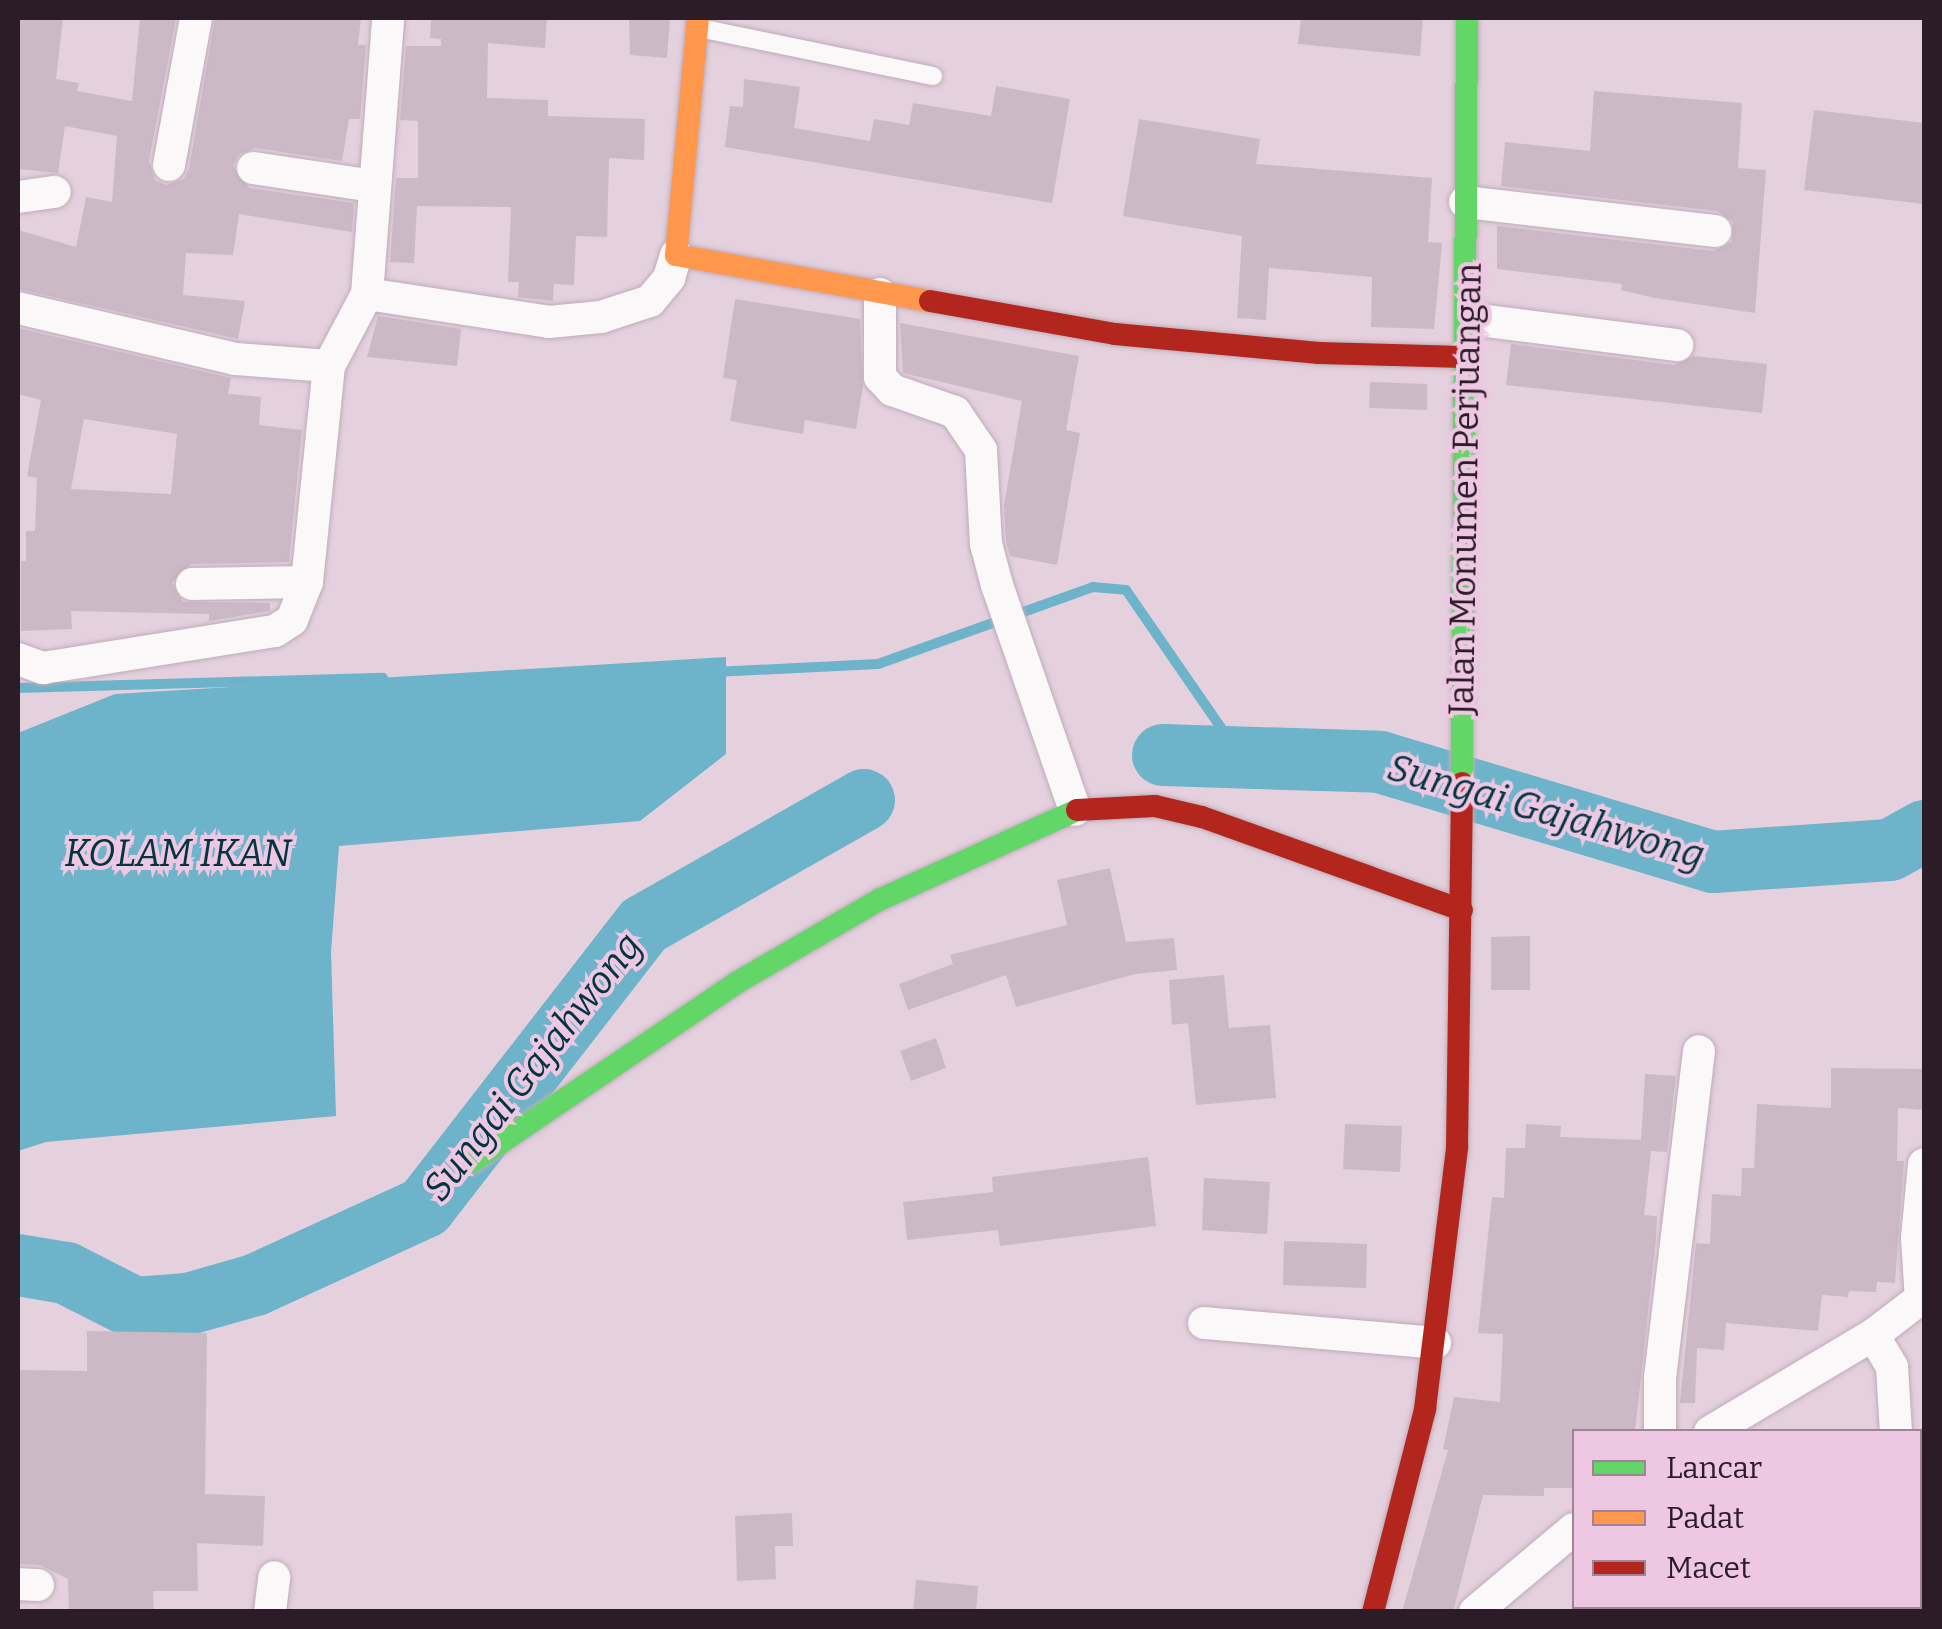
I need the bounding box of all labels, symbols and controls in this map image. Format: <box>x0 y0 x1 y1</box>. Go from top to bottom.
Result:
street label: Jalan Monumen Perjuangan <box>1440 263 1490 715</box>
water label: Sungai Gajahwong <box>1382 745 1710 879</box>
water label: KOLAM IKAN <box>65 831 291 877</box>
water label: Sungai Gajahwong <box>414 924 652 1210</box>
legend <box>1572 1429 1922 1609</box>
text: Lancar <box>1666 1450 1762 1486</box>
text: Padat <box>1666 1500 1744 1536</box>
text: Macet <box>1666 1550 1751 1586</box>

